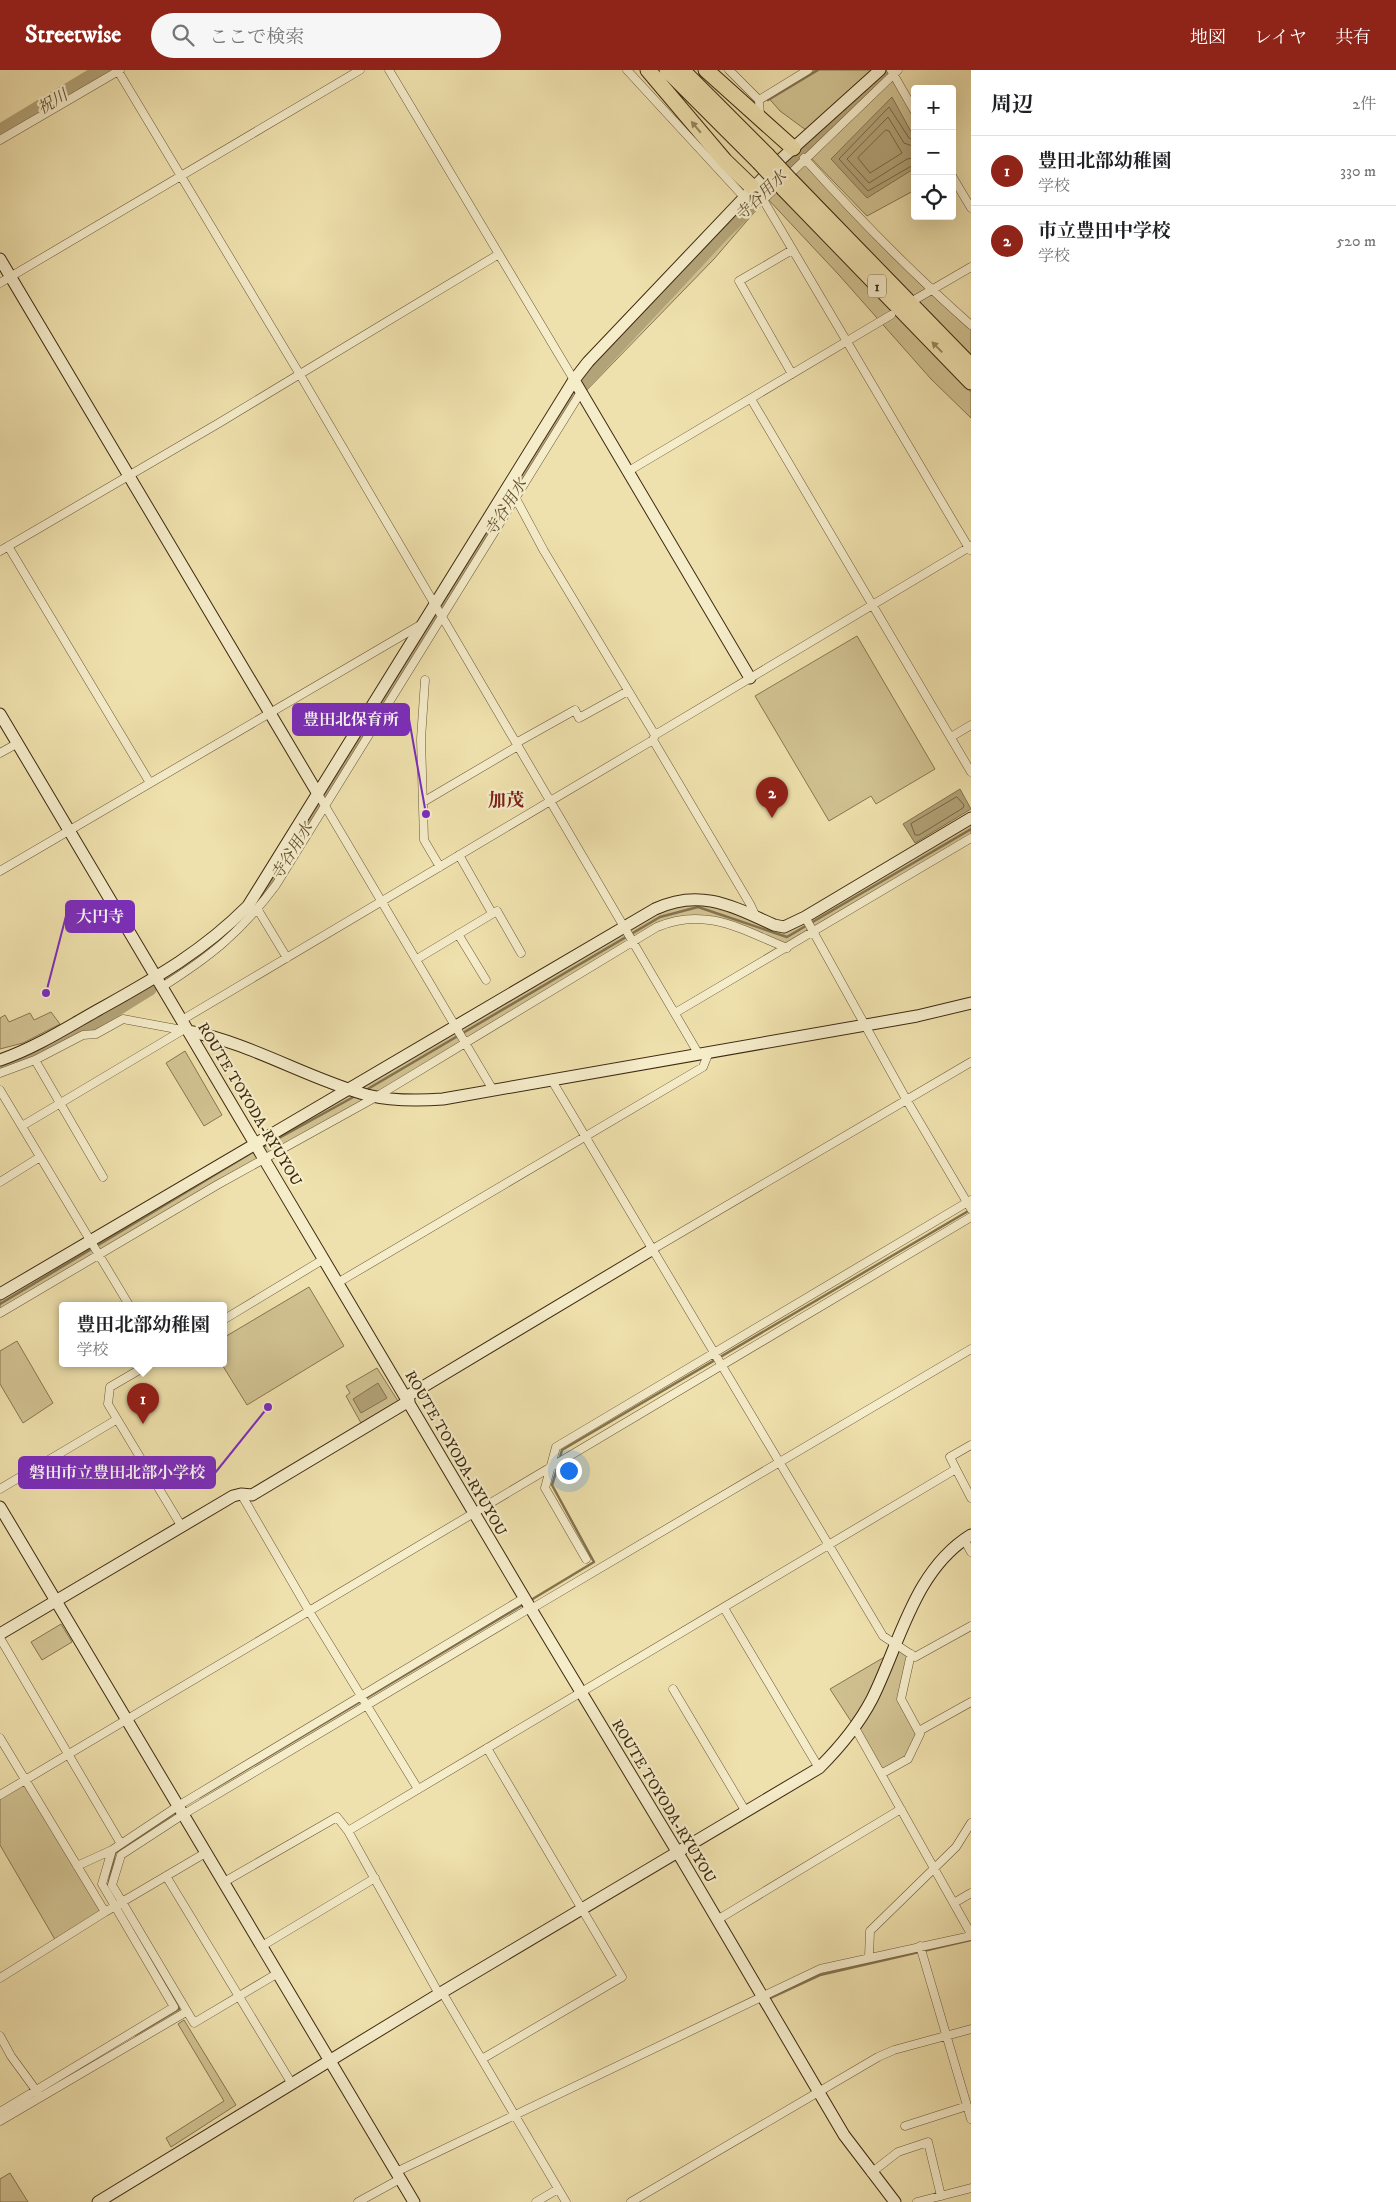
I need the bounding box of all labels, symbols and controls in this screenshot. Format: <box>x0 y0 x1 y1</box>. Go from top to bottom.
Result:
search box <box>151 13 501 58</box>
text: Streetwise <box>25 20 121 50</box>
icon: search <box>169 21 197 49</box>
text: ここで検索 <box>209 26 304 49</box>
text: 地図 <box>1190 27 1226 49</box>
text: レイヤ <box>1254 27 1307 49</box>
text: 共有 <box>1335 27 1371 49</box>
water label: 祝川 <box>34 84 73 119</box>
map controls <box>911 85 956 220</box>
button: + <box>911 85 956 130</box>
text: 周辺 <box>991 92 1033 118</box>
text: 2件 <box>1352 94 1376 114</box>
one-way arrow <box>690 121 702 133</box>
button: − <box>911 130 956 175</box>
text: 豊田北部幼稚園 <box>1038 150 1171 173</box>
text: 1 <box>1004 161 1010 181</box>
text: 330 m <box>1340 161 1376 181</box>
water label: 寺谷用水 <box>731 165 792 225</box>
button: locate <box>911 175 956 220</box>
text: 学校 <box>1038 176 1070 196</box>
text: 市立豊田中学校 <box>1038 220 1171 243</box>
text: 2 <box>1003 231 1011 251</box>
text: 520 m <box>1336 231 1376 251</box>
text: 学校 <box>1038 246 1070 266</box>
road number: 1 <box>868 275 886 298</box>
one-way arrow <box>931 341 943 353</box>
water label: 寺谷用水 <box>480 473 532 540</box>
callout: 豊田北保育所 <box>293 704 409 735</box>
text: 豊田北保育所 <box>303 710 399 730</box>
pin: 2 <box>756 777 788 818</box>
district label: 加茂 <box>488 790 524 812</box>
water label: 寺谷用水 <box>266 817 318 884</box>
callout: 大円寺 <box>66 901 134 932</box>
text: 大円寺 <box>76 907 124 927</box>
street label: ROUTE TOYODA-RYUYOU <box>193 1019 306 1190</box>
popup <box>59 1302 227 1367</box>
text: 豊田北部幼稚園 <box>76 1314 210 1337</box>
text: 学校 <box>76 1340 109 1360</box>
street label: ROUTE TOYODA-RYUYOU <box>400 1367 511 1540</box>
pin: 1 <box>127 1383 159 1424</box>
callout: 磐田市立豊田北部小学校 <box>19 1457 215 1488</box>
your location <box>556 1458 582 1484</box>
text: 磐田市立豊田北部小学校 <box>29 1463 206 1483</box>
street label: ROUTE TOYODA-RYUYOU <box>607 1716 720 1887</box>

